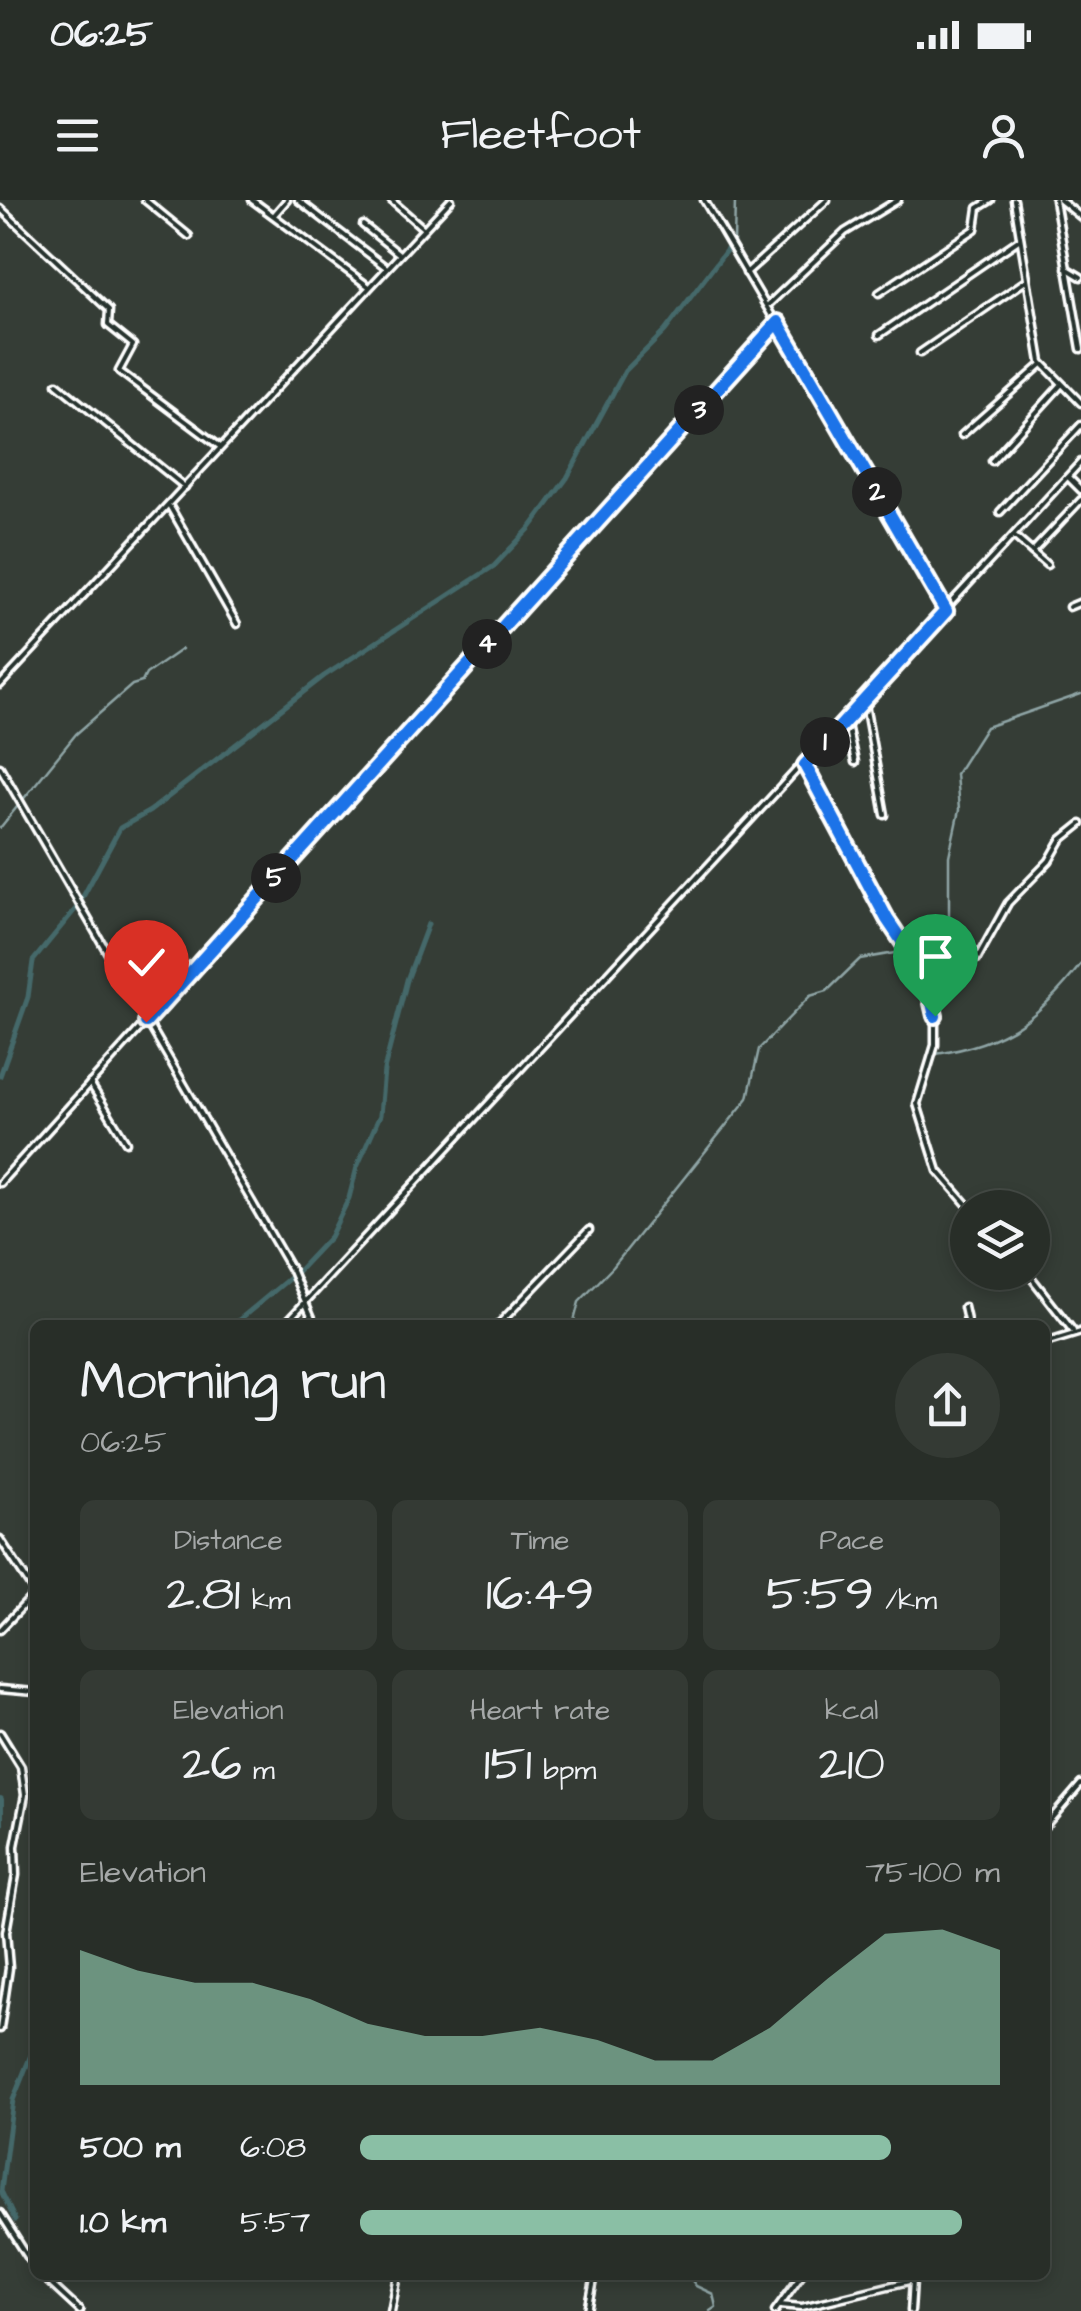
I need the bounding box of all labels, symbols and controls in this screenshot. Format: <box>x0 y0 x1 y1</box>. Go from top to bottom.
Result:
text: 06:25 <box>50 9 153 61</box>
text: Fleetfoot <box>440 104 641 166</box>
icon: menu <box>50 108 105 163</box>
icon: person <box>976 108 1031 163</box>
pin: 3 <box>674 385 724 435</box>
text: 3 <box>692 390 706 429</box>
pin: 2 <box>852 467 902 517</box>
text: 2 <box>869 472 885 511</box>
pin: 4 <box>462 619 512 669</box>
text: 4 <box>477 624 497 663</box>
pin: 1 <box>800 717 850 767</box>
text: 1 <box>823 722 827 761</box>
pin: 5 <box>251 853 301 903</box>
text: 5 <box>266 858 286 897</box>
pin <box>893 914 978 1017</box>
pin <box>104 920 189 1023</box>
icon: arrive <box>908 929 963 984</box>
icon: check <box>119 935 174 990</box>
map controls <box>950 1190 1050 1290</box>
button: layers <box>950 1190 1050 1290</box>
text: Morning run <box>80 1344 386 1420</box>
button: share <box>895 1353 1000 1458</box>
text: 06:25 <box>80 1420 167 1465</box>
text: Distance <box>174 1521 283 1560</box>
text: Time <box>511 1521 569 1560</box>
text: Pace <box>819 1521 884 1560</box>
text: 2.81 <box>166 1560 240 1629</box>
text: 16:49 <box>486 1560 594 1629</box>
text: 5:59 <box>766 1560 874 1629</box>
text: km <box>240 1581 291 1620</box>
text: /km <box>874 1581 937 1620</box>
text: Elevation <box>173 1691 283 1730</box>
text: Heart rate <box>470 1691 610 1730</box>
text: kcal <box>825 1691 878 1730</box>
text: 26 <box>182 1730 242 1799</box>
text: 151 <box>484 1730 532 1799</box>
text: 210 <box>818 1730 885 1799</box>
text: m <box>242 1751 275 1790</box>
text: bpm <box>532 1751 596 1790</box>
text: Elevation <box>80 1850 206 1895</box>
text: 75–100 m <box>866 1850 1000 1895</box>
text: 500 m <box>80 2125 181 2170</box>
text: 6:08 <box>240 2125 306 2170</box>
text: 1.0 km <box>80 2200 166 2245</box>
text: 5:57 <box>240 2200 310 2245</box>

